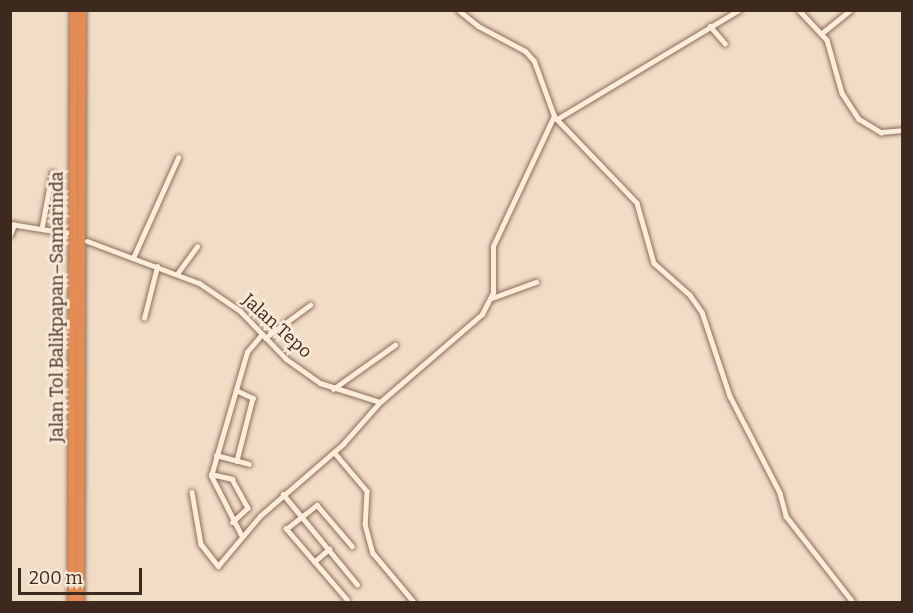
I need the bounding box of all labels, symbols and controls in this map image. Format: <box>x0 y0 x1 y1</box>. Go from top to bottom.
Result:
street label: Jalan Tol Balikpapan–Samarinda <box>46 171 68 443</box>
street label: Jalan Tepo <box>238 289 316 363</box>
scale bar <box>21 556 146 594</box>
text: 200 m <box>29 567 83 589</box>

